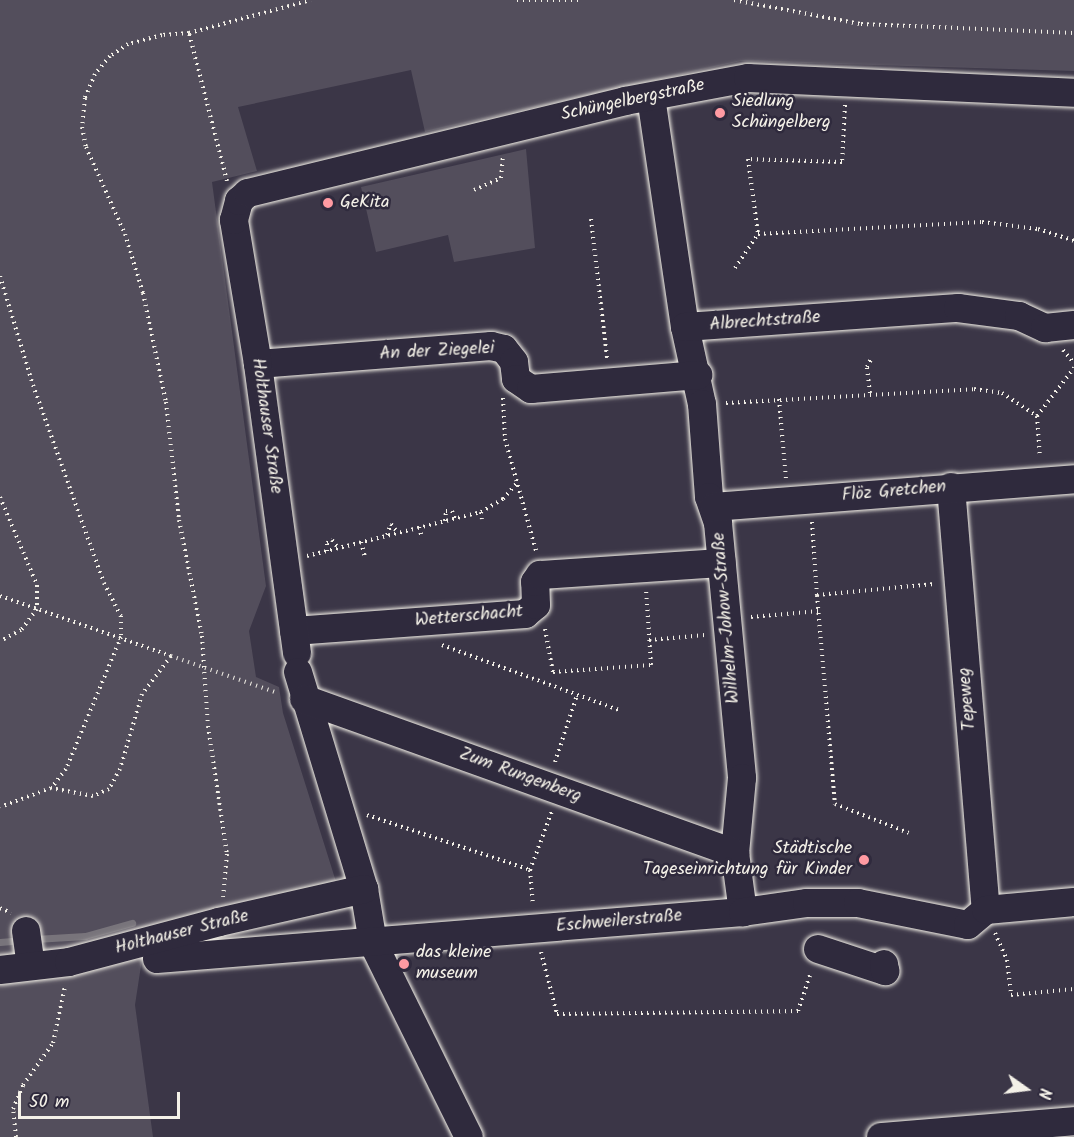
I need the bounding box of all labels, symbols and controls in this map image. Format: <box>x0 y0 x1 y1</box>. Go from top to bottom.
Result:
street label: Schüngelbergstraße <box>559 75 707 127</box>
place label: Siedlung Schüngelberg <box>732 92 831 134</box>
marker: Siedlung Schüngelberg <box>713 106 727 120</box>
place label: GeKita <box>340 192 389 214</box>
marker: GeKita <box>321 196 335 210</box>
street label: Albrechtstraße <box>709 307 821 337</box>
street label: An der Ziegelei <box>379 338 495 366</box>
street label: Holthauser Straße <box>246 357 286 495</box>
street label: Flöz Gretchen <box>841 477 947 507</box>
street label: Wilhelm-Johow-Straße <box>709 531 745 705</box>
street label: Wetterschacht <box>414 602 524 632</box>
street label: Tepeweg <box>954 667 982 731</box>
street label: Zum Rungenberg <box>456 744 584 808</box>
place label: Städtische Tageseinrichtung für Kinder <box>643 839 852 882</box>
marker: Städtische Tageseinrichtung für Kinder <box>857 853 871 867</box>
street label: Holthauser Straße <box>113 906 251 960</box>
street label: Eschweilerstraße <box>555 906 683 938</box>
place label: das kleine museum <box>416 943 491 986</box>
marker: das kleine museum <box>397 957 411 971</box>
north arrow <box>996 1059 1056 1119</box>
scale bar <box>21 1080 183 1118</box>
text: N <box>1031 1086 1057 1101</box>
text: 50 m <box>29 1088 69 1117</box>

